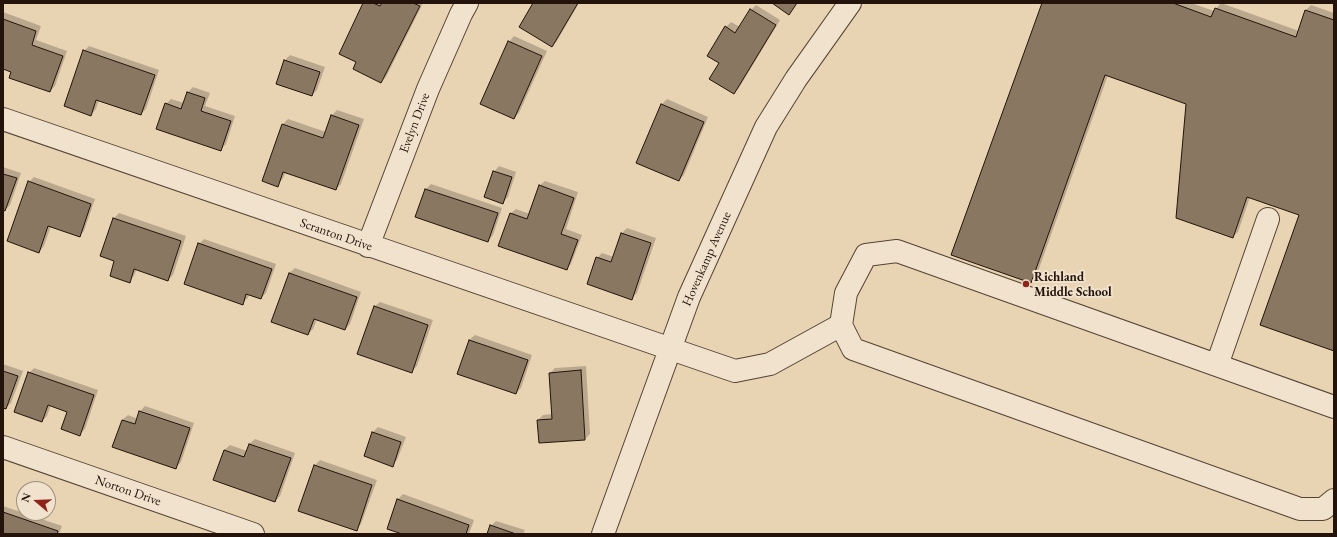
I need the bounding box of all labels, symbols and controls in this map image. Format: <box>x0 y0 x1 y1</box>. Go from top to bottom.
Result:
street label: Evelyn Drive <box>396 91 434 155</box>
street label: Hovenkamp Avenue <box>679 209 735 309</box>
street label: Scranton Drive <box>298 215 374 255</box>
place label: Richland Middle School <box>1034 269 1112 300</box>
marker: Richland Middle School <box>1021 279 1031 289</box>
street label: Norton Drive <box>93 472 163 510</box>
north arrow <box>16 481 56 521</box>
text: N <box>18 491 34 504</box>

